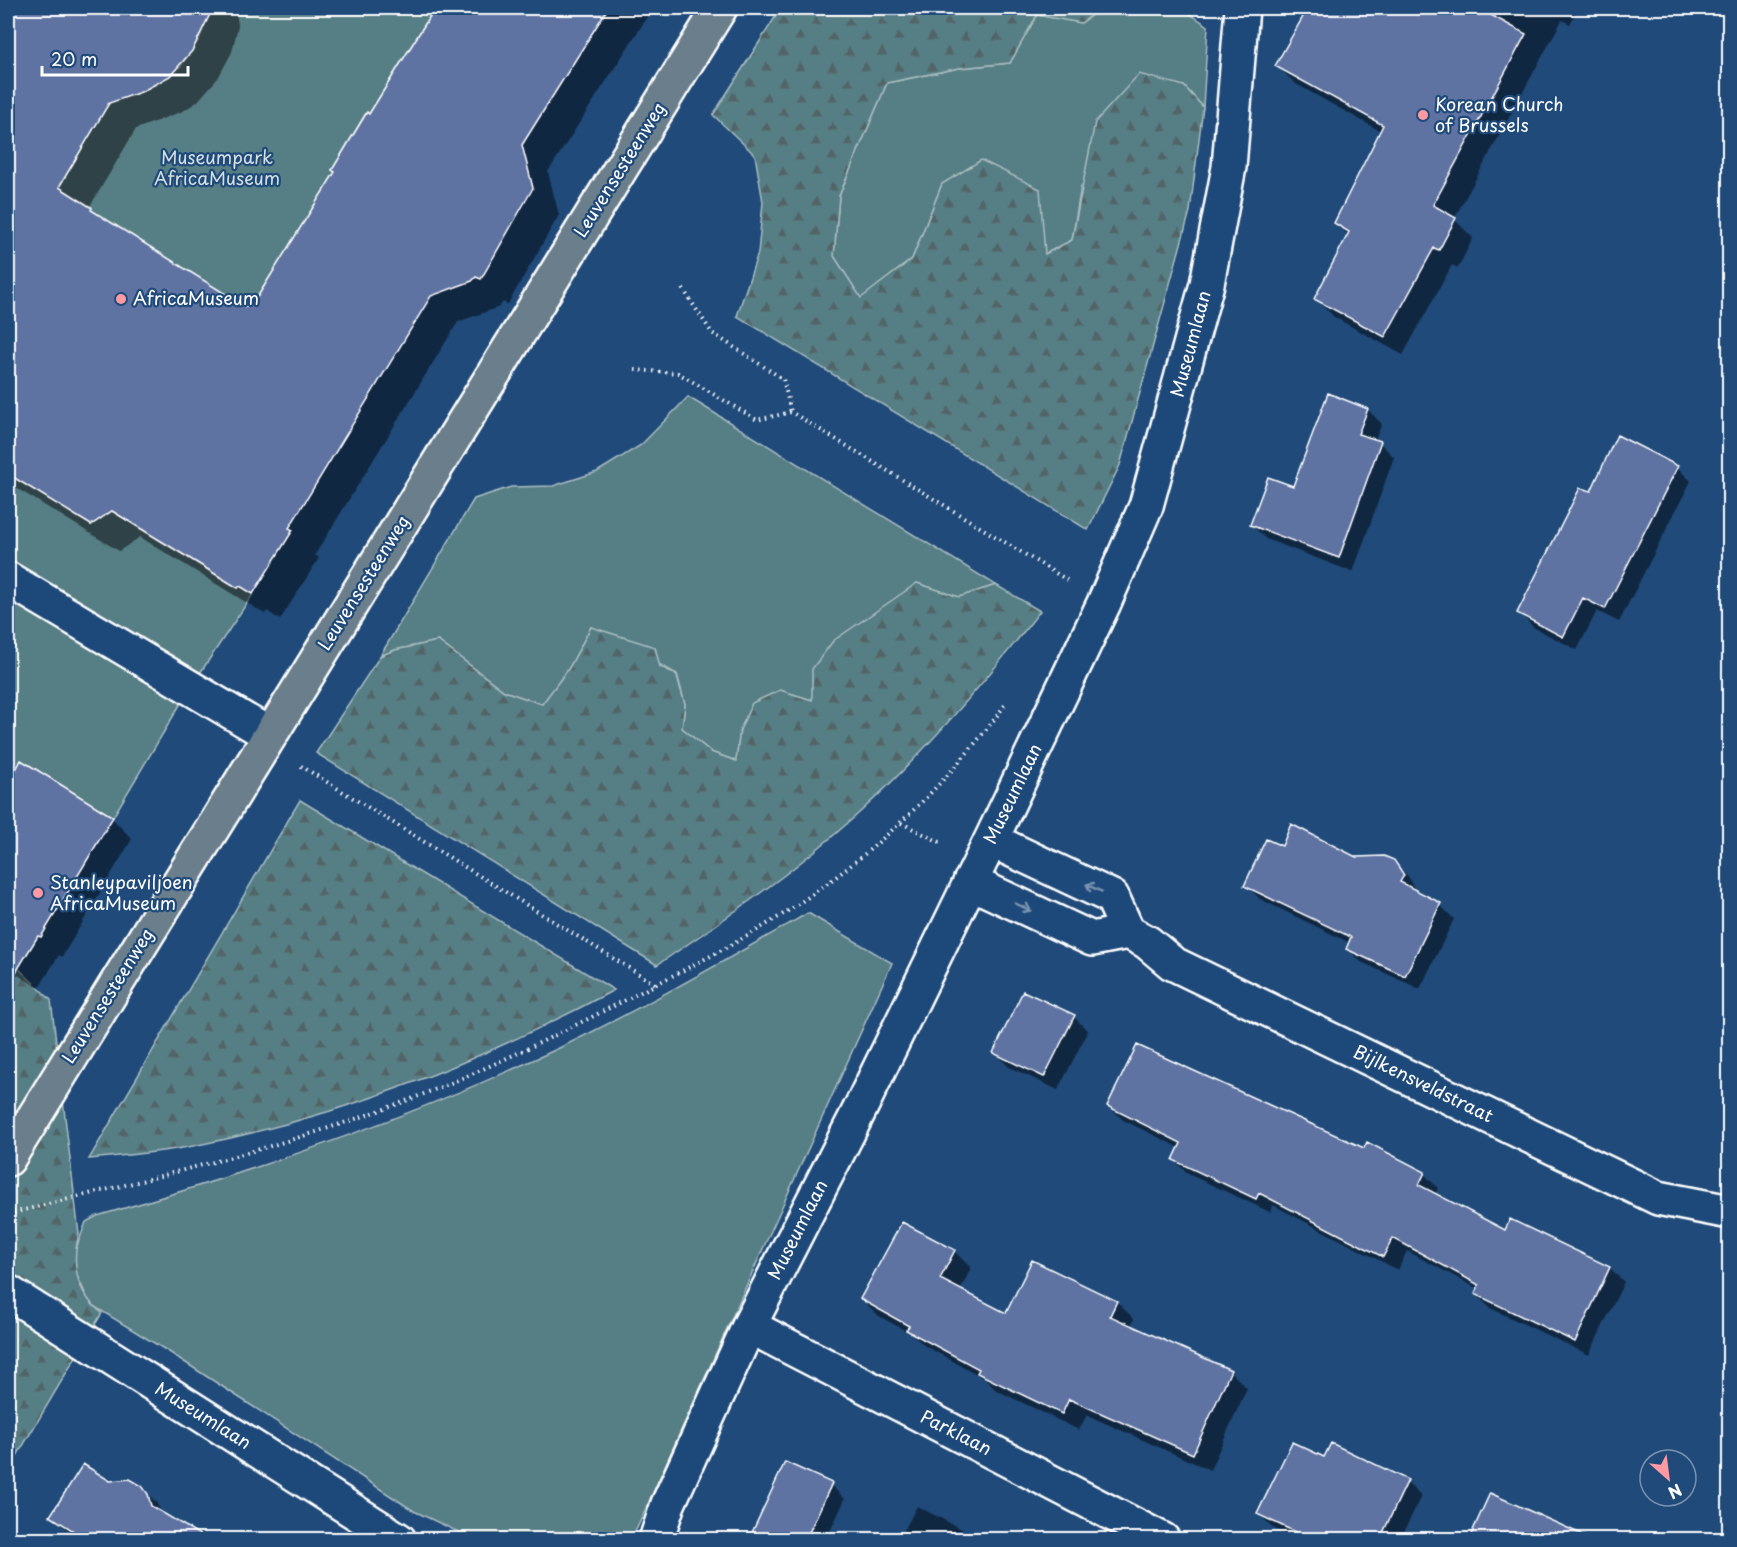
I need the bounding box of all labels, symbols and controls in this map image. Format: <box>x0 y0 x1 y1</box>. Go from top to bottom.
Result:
scale bar <box>42 39 188 77</box>
text: 20 m <box>51 45 97 72</box>
place label: Korean Church of Brussels <box>1435 90 1564 138</box>
street label: Leuvensesteenweg <box>566 96 671 242</box>
marker: Korean Church of Brussels <box>1416 108 1430 122</box>
park label: Museumpark AfricaMuseum <box>154 143 280 191</box>
place label: AfricaMuseum <box>133 284 259 311</box>
street label: Museumlaan <box>1162 287 1217 400</box>
marker: AfricaMuseum <box>114 292 128 306</box>
street label: Leuvensesteenweg <box>310 509 415 655</box>
street label: Museumlaan <box>976 738 1048 848</box>
place label: Stanleypaviljoen AfricaMuseum <box>50 868 193 916</box>
one-way arrow <box>1086 882 1104 894</box>
marker: Stanleypaviljoen AfricaMuseum <box>31 886 45 900</box>
one-way arrow <box>1014 901 1032 913</box>
street label: Leuvensesteenweg <box>54 922 159 1068</box>
street label: Bijlkensveldstraat <box>1349 1037 1498 1128</box>
street label: Museumlaan <box>760 1175 833 1284</box>
street label: Museumlaan <box>150 1374 257 1455</box>
street label: Parklaan <box>916 1402 997 1461</box>
north arrow <box>1638 1448 1698 1508</box>
text: N <box>1664 1479 1687 1506</box>

